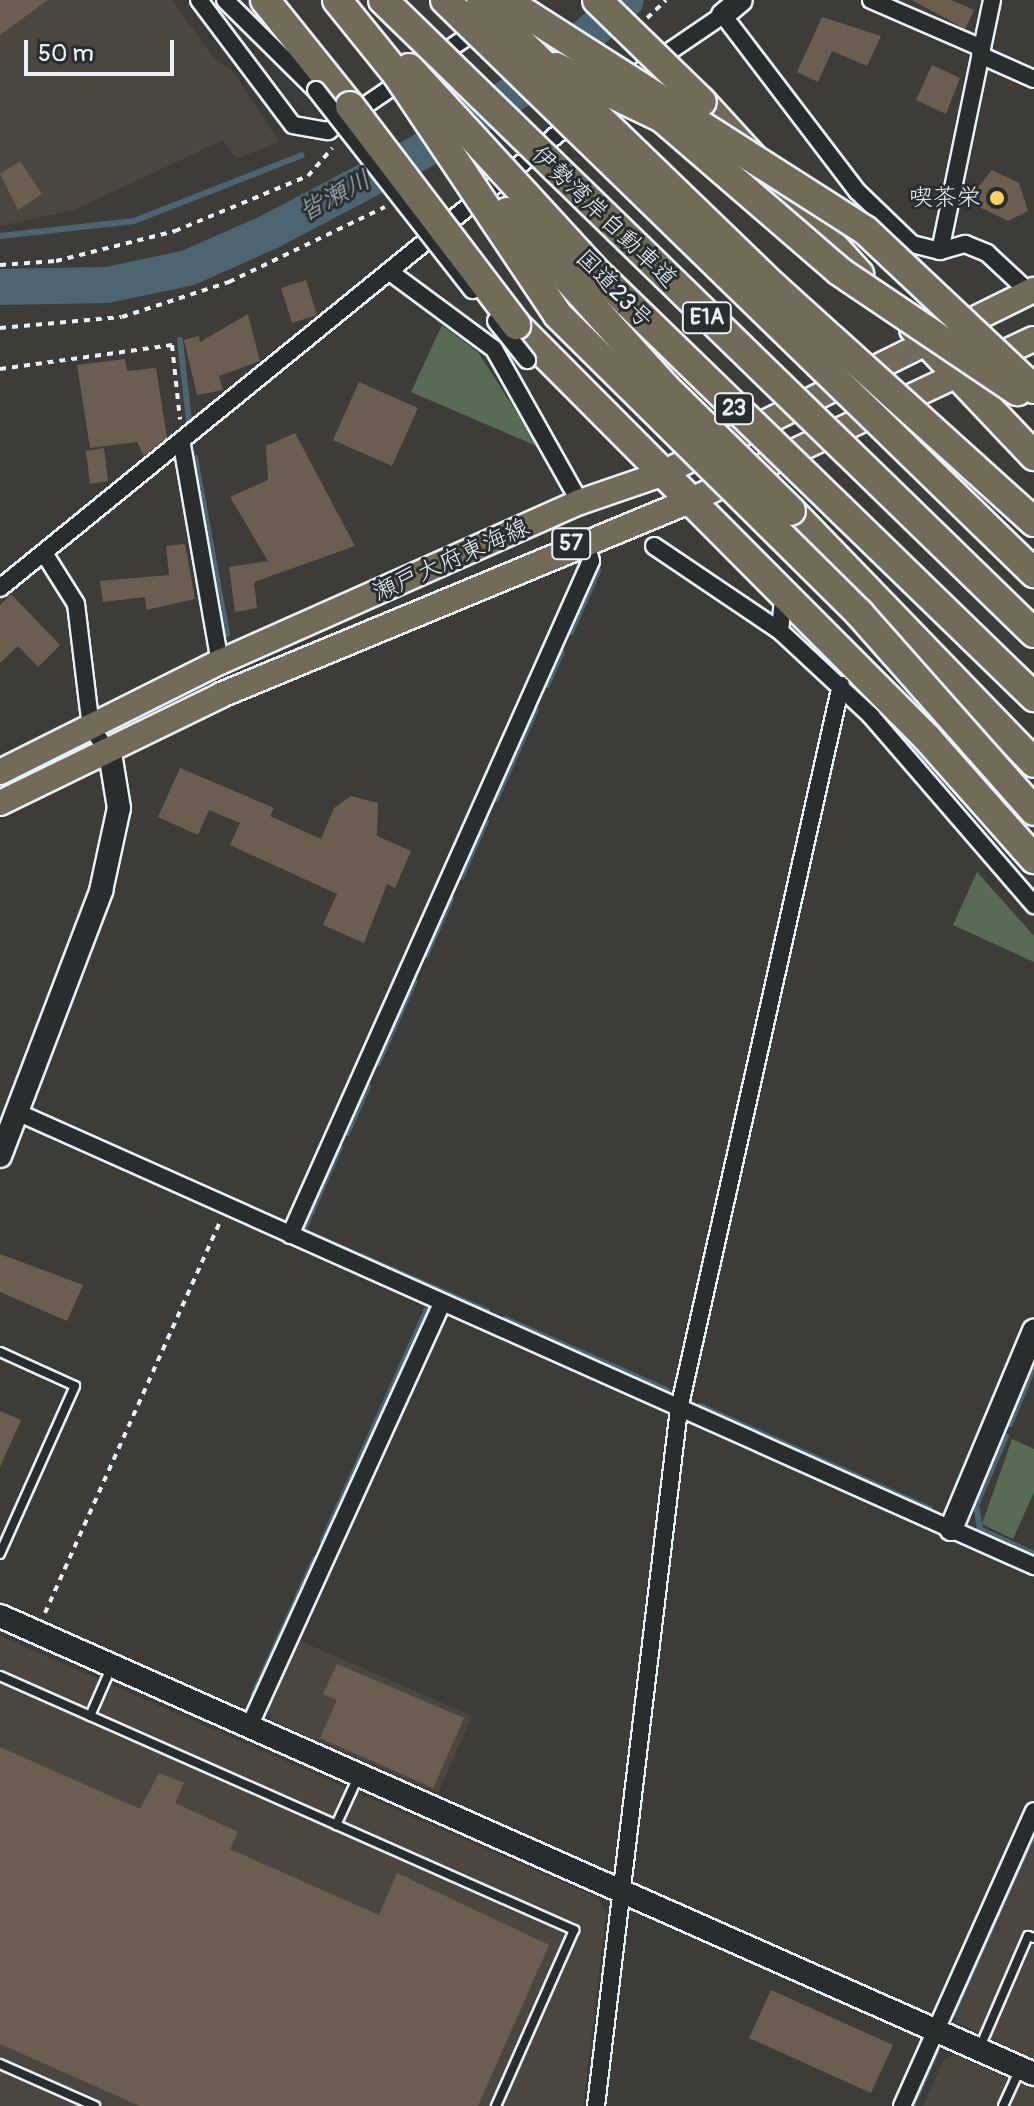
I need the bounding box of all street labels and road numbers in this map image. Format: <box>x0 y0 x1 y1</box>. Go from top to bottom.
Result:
street label: 伊勢湾岸自動車道 <box>525 140 683 294</box>
street label: 国道23号 <box>570 244 658 334</box>
road number: E1A <box>681 300 733 336</box>
road number: 23 <box>714 391 754 427</box>
street label: 瀬戸大府東海線 <box>368 513 534 607</box>
road number: 57 <box>551 526 591 562</box>

